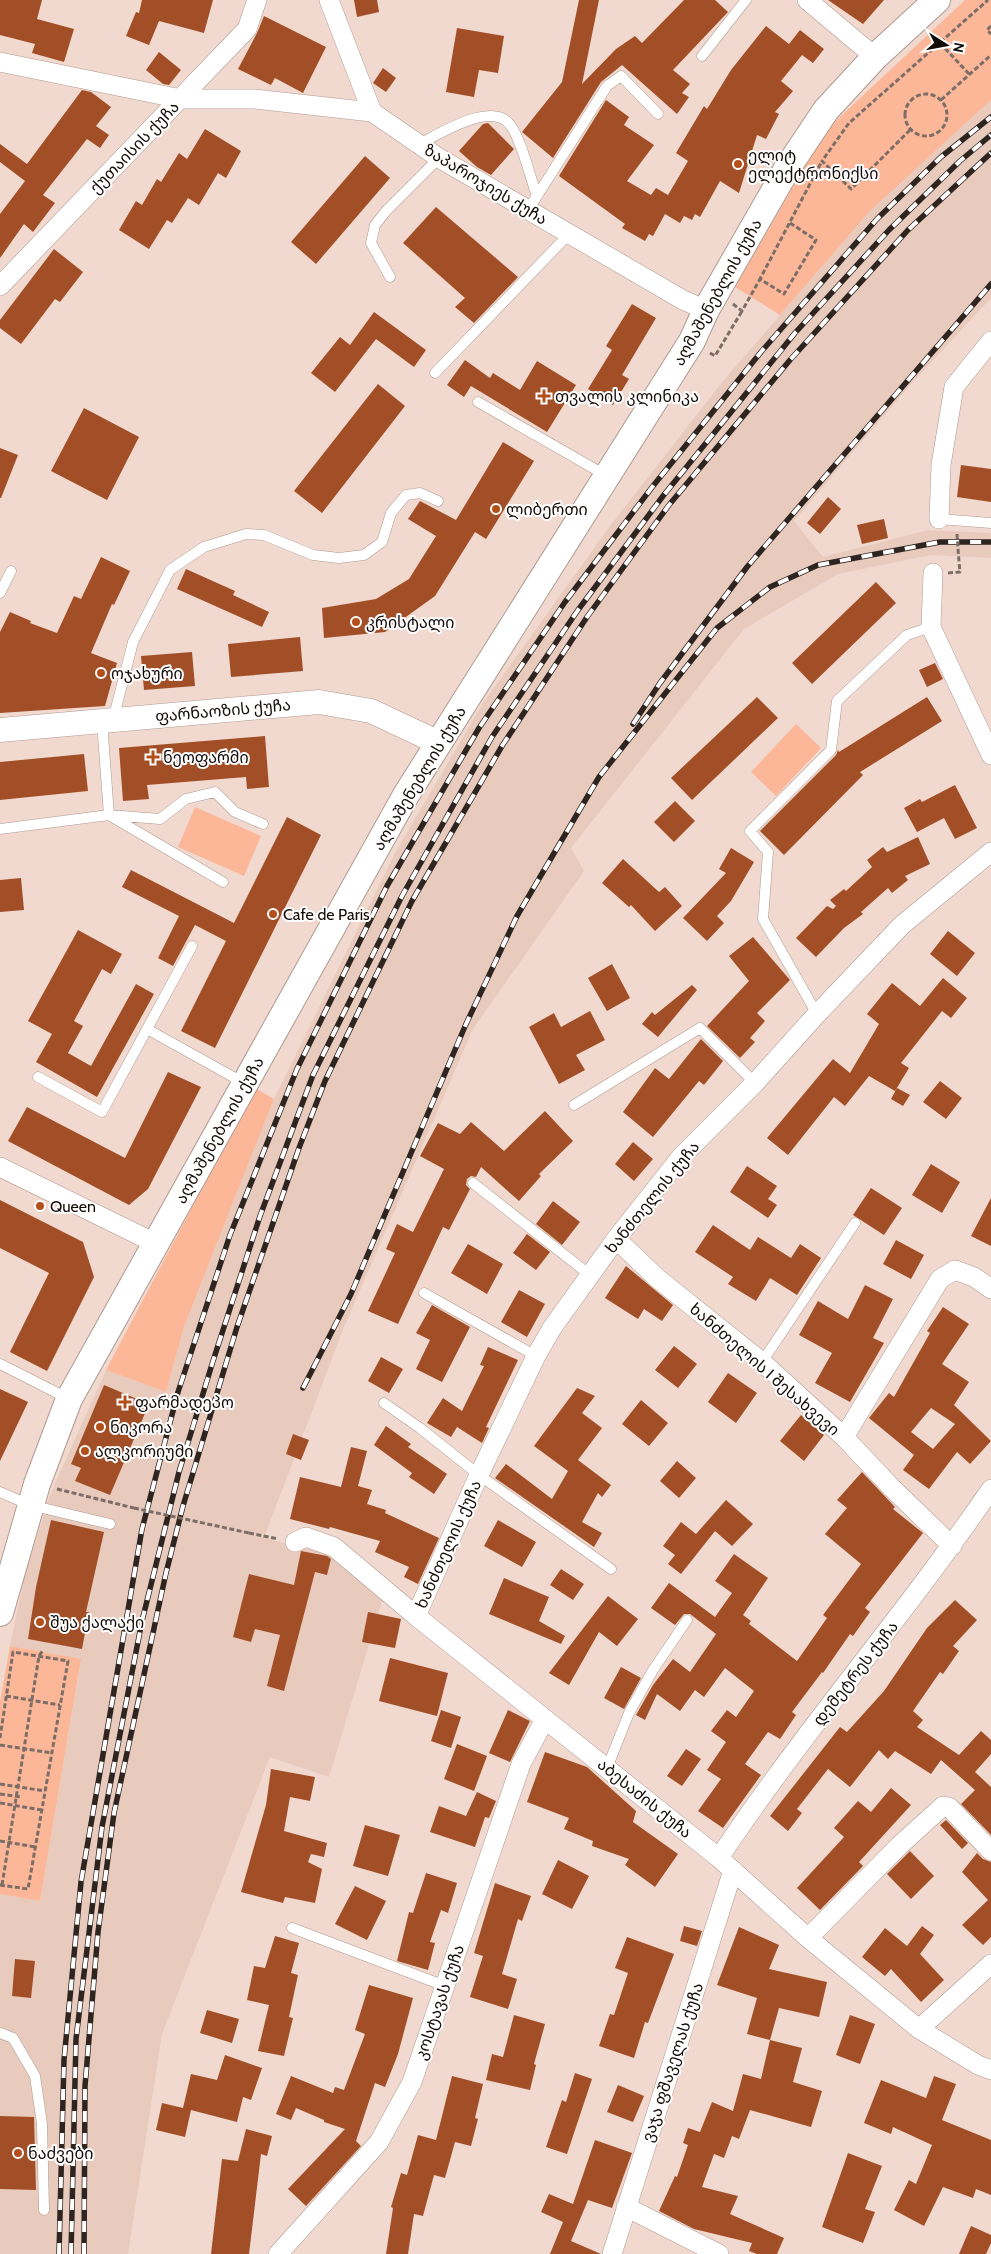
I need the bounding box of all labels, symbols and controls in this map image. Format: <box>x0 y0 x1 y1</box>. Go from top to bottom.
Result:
north arrow <box>921 20 971 70</box>
text: N <box>949 41 969 54</box>
street label: ქუთაისის ქუჩა <box>86 97 183 197</box>
street label: ზაპაროჯიეს ქუჩა <box>421 140 551 229</box>
place label: ელიტ ელექტრონიქსი <box>748 146 878 184</box>
marker: ელიტ ელექტრონიქსი <box>732 158 744 170</box>
street label: აღმაშენებლის ქუჩა <box>669 216 767 369</box>
place label: თვალის კლინიკა <box>555 387 699 407</box>
marker: თვალის კლინიკა <box>537 389 551 403</box>
place label: ლიბერთი <box>506 500 588 520</box>
marker: ლიბერთი <box>490 503 502 515</box>
place label: კრისტალი <box>366 613 454 633</box>
marker: კრისტალი <box>350 616 362 628</box>
place label: ოჯახური <box>111 664 183 683</box>
marker: ოჯახური <box>95 667 107 679</box>
street label: ფარნაოზის ქუჩა <box>154 695 292 726</box>
street label: აღმაშენებლის ქუჩა <box>369 703 471 854</box>
place label: ნეოფარმი <box>163 748 249 767</box>
marker: ნეოფარმი <box>147 751 159 763</box>
place label: Cafe de Paris <box>283 905 370 924</box>
marker: Cafe de Paris <box>267 908 279 920</box>
street label: აღმაშენებლის ქუჩა <box>171 1054 269 1207</box>
street label: ხანძთელის ქუჩა <box>601 1138 704 1258</box>
place label: Queen <box>50 1197 96 1216</box>
marker: Queen <box>34 1200 46 1212</box>
street label: ხანძთელის I შესახვევი <box>685 1299 843 1440</box>
place label: ფარმადეპო <box>135 1393 234 1413</box>
marker: ფარმადეპო <box>119 1396 131 1408</box>
place label: ნიკორა <box>110 1418 172 1437</box>
marker: ნიკორა <box>94 1421 106 1433</box>
place label: ალკორიუმი <box>95 1442 194 1462</box>
marker: ალკორიუმი <box>79 1445 91 1457</box>
street label: ხანძთელის ქუჩა <box>412 1477 486 1612</box>
place label: შუა ქალაქი <box>50 1613 144 1633</box>
marker: შუა ქალაქი <box>34 1616 46 1628</box>
street label: დემეტრეს ქუჩა <box>809 1617 903 1730</box>
street label: აბესაძის ქუჩა <box>594 1755 696 1842</box>
street label: კოსტავას ქუჩა <box>411 1942 468 2062</box>
street label: ვაჯა ფშაველას ქუჩა <box>638 1980 708 2144</box>
place label: ნაძვები <box>28 2144 93 2163</box>
marker: ნაძვები <box>12 2147 24 2159</box>

